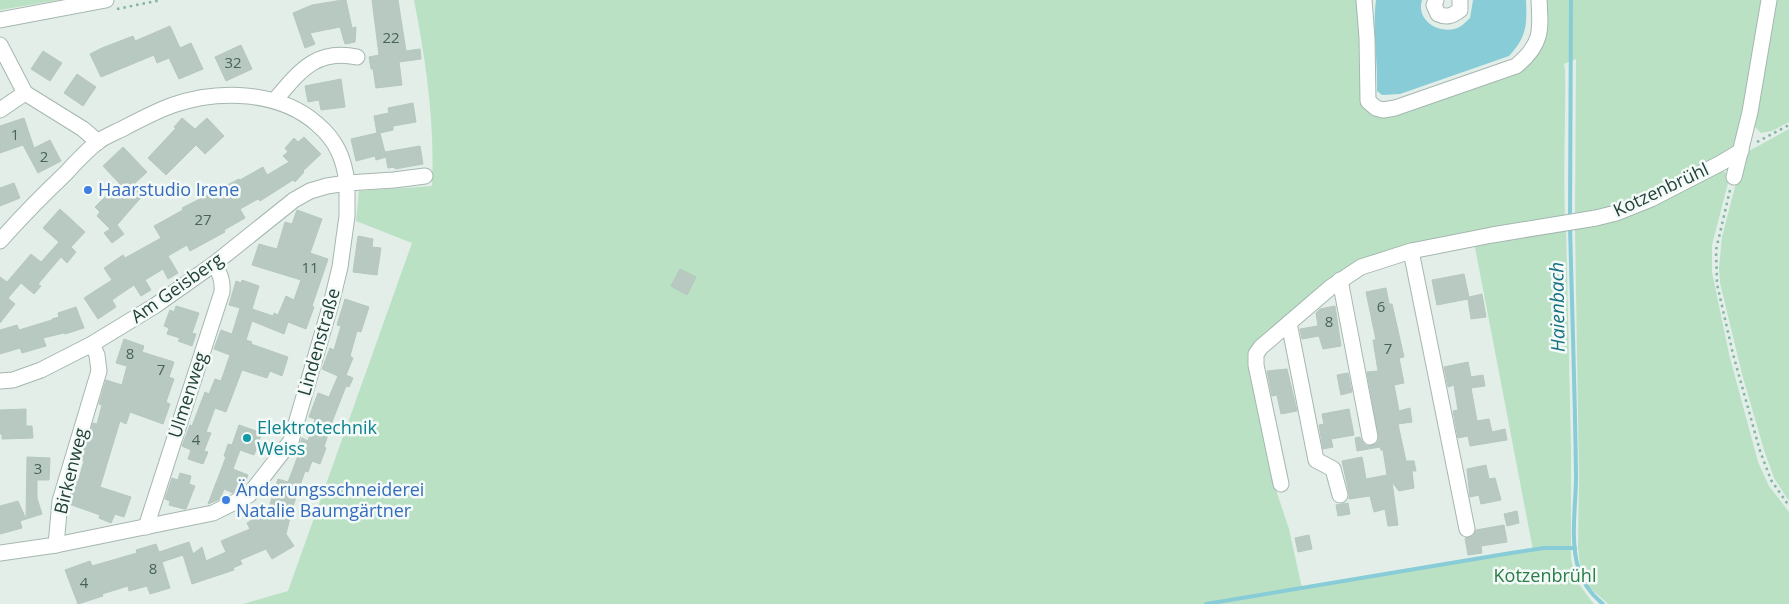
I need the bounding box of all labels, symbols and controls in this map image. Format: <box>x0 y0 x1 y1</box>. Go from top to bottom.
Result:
house number: 22 <box>382 27 400 47</box>
house number: 32 <box>224 52 242 72</box>
house number: 1 <box>11 124 19 144</box>
house number: 2 <box>40 146 48 166</box>
street label: Kotzenbrühl <box>1609 156 1712 222</box>
place label: Haarstudio Irene <box>98 177 239 201</box>
marker: Haarstudio Irene <box>82 184 94 196</box>
house number: 27 <box>194 209 212 229</box>
street label: Am Geisberg <box>126 246 227 328</box>
house number: 11 <box>301 257 319 277</box>
water label: Haienbach <box>1543 262 1571 352</box>
street label: Lindenstraße <box>291 285 345 398</box>
house number: 6 <box>1377 296 1385 316</box>
house number: 8 <box>1325 311 1333 331</box>
house number: 7 <box>1384 338 1392 358</box>
house number: 8 <box>126 343 134 363</box>
street label: Ulmenweg <box>162 348 212 441</box>
house number: 7 <box>157 359 165 379</box>
place label: Elektrotechnik Weiss <box>257 415 377 460</box>
street label: Birkenweg <box>48 425 92 516</box>
house number: 4 <box>192 429 201 449</box>
marker: Elektrotechnik Weiss <box>241 432 253 444</box>
house number: 3 <box>34 458 42 478</box>
place label: Änderungsschneiderei Natalie Baumgärtner <box>236 477 424 522</box>
marker: Änderungsschneiderei Natalie Baumgärtner <box>220 494 232 506</box>
house number: 8 <box>149 558 157 578</box>
park label: Kotzenbrühl <box>1494 563 1596 587</box>
house number: 4 <box>80 572 89 592</box>

